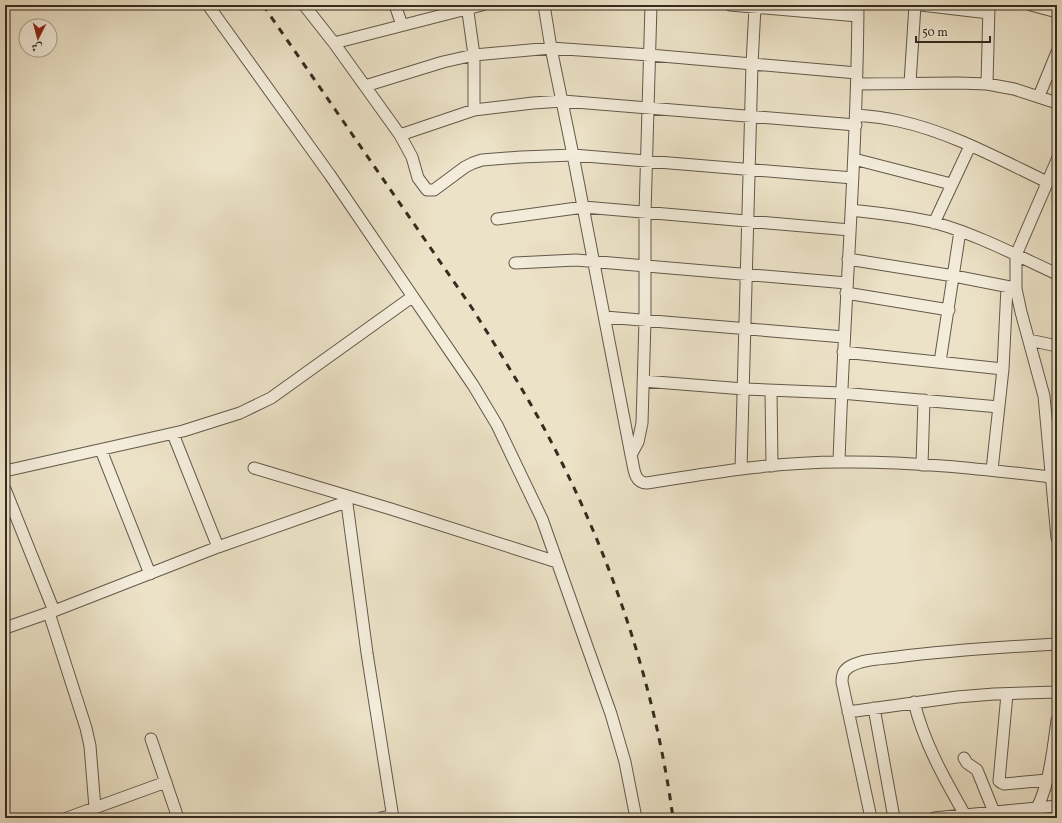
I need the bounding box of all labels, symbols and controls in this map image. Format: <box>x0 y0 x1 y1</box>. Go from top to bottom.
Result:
north arrow <box>18 18 58 58</box>
scale bar <box>916 18 990 44</box>
text: 50 m <box>922 25 948 41</box>
text: ش <box>31 38 43 54</box>

